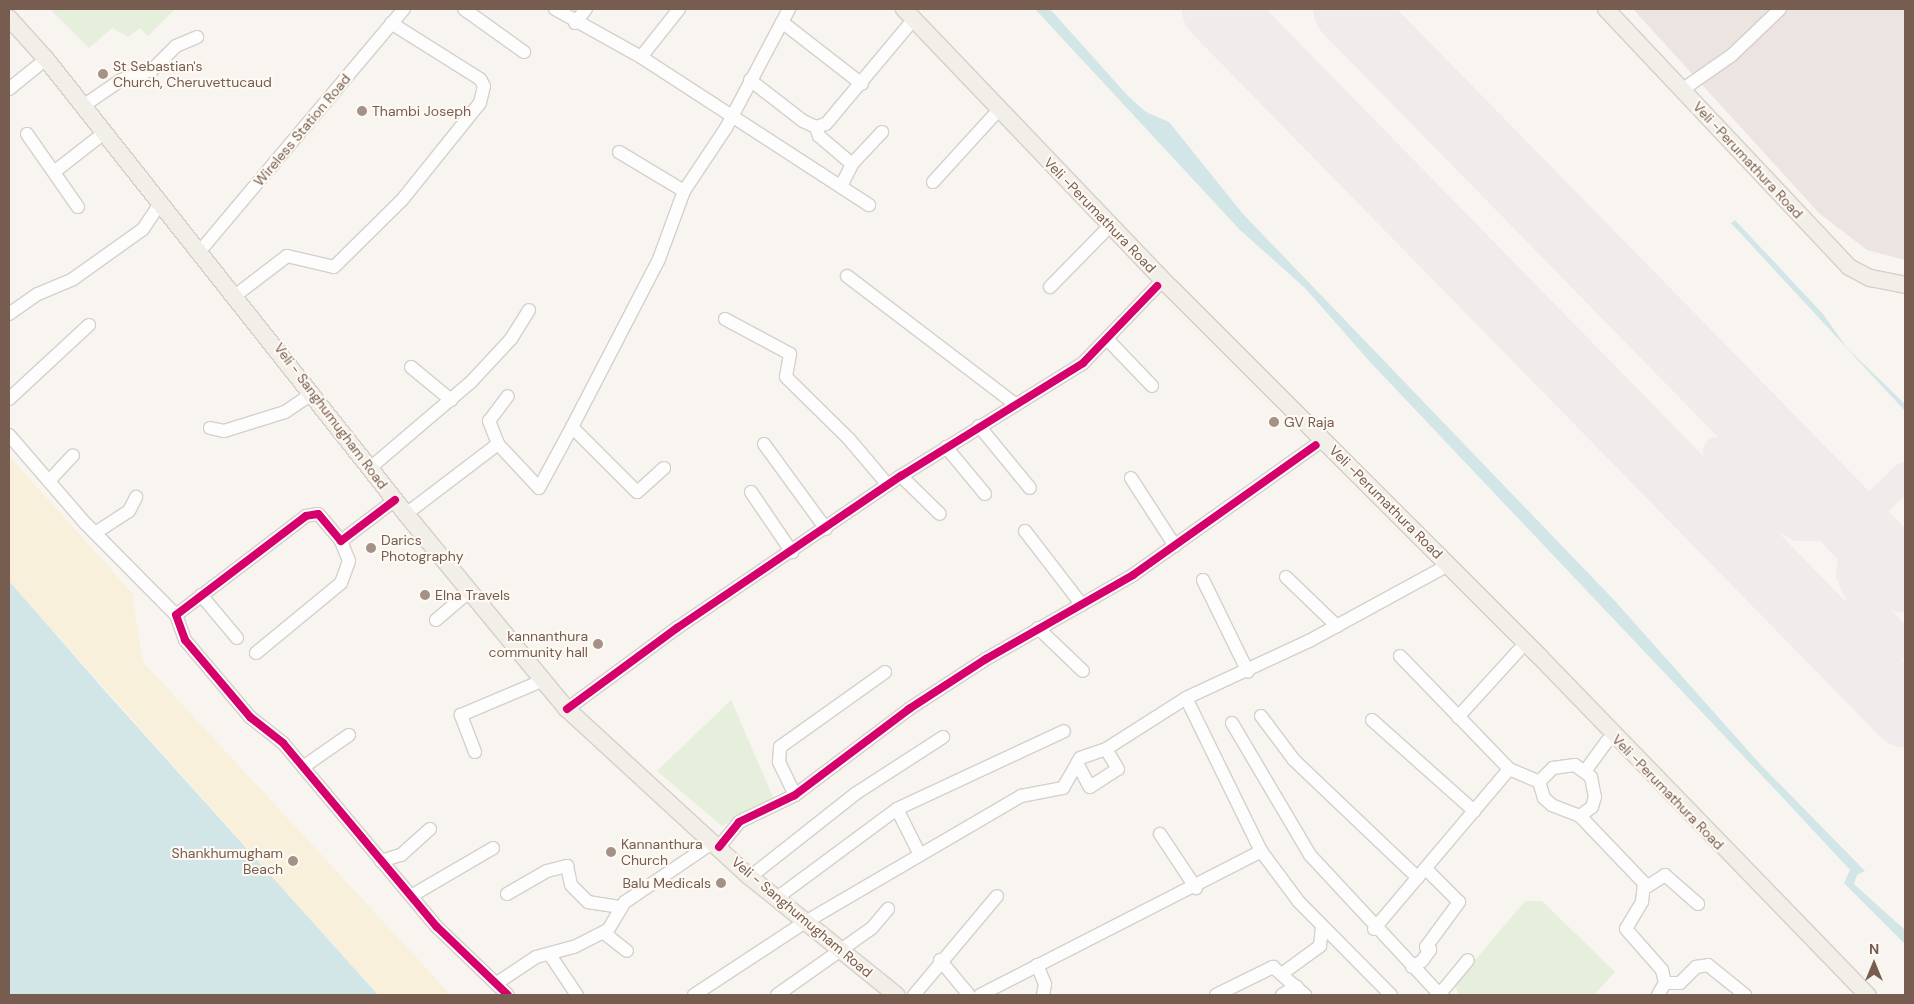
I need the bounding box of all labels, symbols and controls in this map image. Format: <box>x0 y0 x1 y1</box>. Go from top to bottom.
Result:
place label: St Sebastian's Church, Cheruvettucaud <box>113 58 272 90</box>
marker: St Sebastian's Church, Cheruvettucaud <box>97 68 109 80</box>
street label: Wireless Station Road <box>250 71 354 189</box>
street label: Veli -Perumathura Road <box>1689 98 1807 222</box>
place label: Thambi Joseph <box>372 103 471 119</box>
marker: Thambi Joseph <box>356 105 368 117</box>
street label: Veli -Perumathura Road <box>1041 154 1159 276</box>
street label: Veli - Sanghumugham Road <box>271 340 391 492</box>
place label: GV Raja <box>1284 414 1334 430</box>
marker: GV Raja <box>1268 416 1280 428</box>
street label: Veli -Perumathura Road <box>1326 442 1446 562</box>
place label: Darics Photography <box>381 532 463 564</box>
marker: Darics Photography <box>365 542 377 554</box>
place label: Elna Travels <box>435 587 510 603</box>
marker: Elna Travels <box>419 589 431 601</box>
place label: kannanthura community hall <box>488 628 588 660</box>
marker: kannanthura community hall <box>592 638 604 650</box>
street label: Veli -Perumathura Road <box>1609 731 1727 853</box>
place label: Kannanthura Church <box>621 836 703 869</box>
place label: Shankhumugham Beach <box>172 845 283 878</box>
marker: Kannanthura Church <box>605 846 617 858</box>
street label: Veli - Sanghumugham Road <box>728 853 876 981</box>
marker: Shankhumugham Beach <box>287 855 299 867</box>
place label: Balu Medicals <box>622 875 711 891</box>
marker: Balu Medicals <box>715 877 727 889</box>
north arrow <box>1849 939 1899 989</box>
text: N <box>1869 940 1879 958</box>

